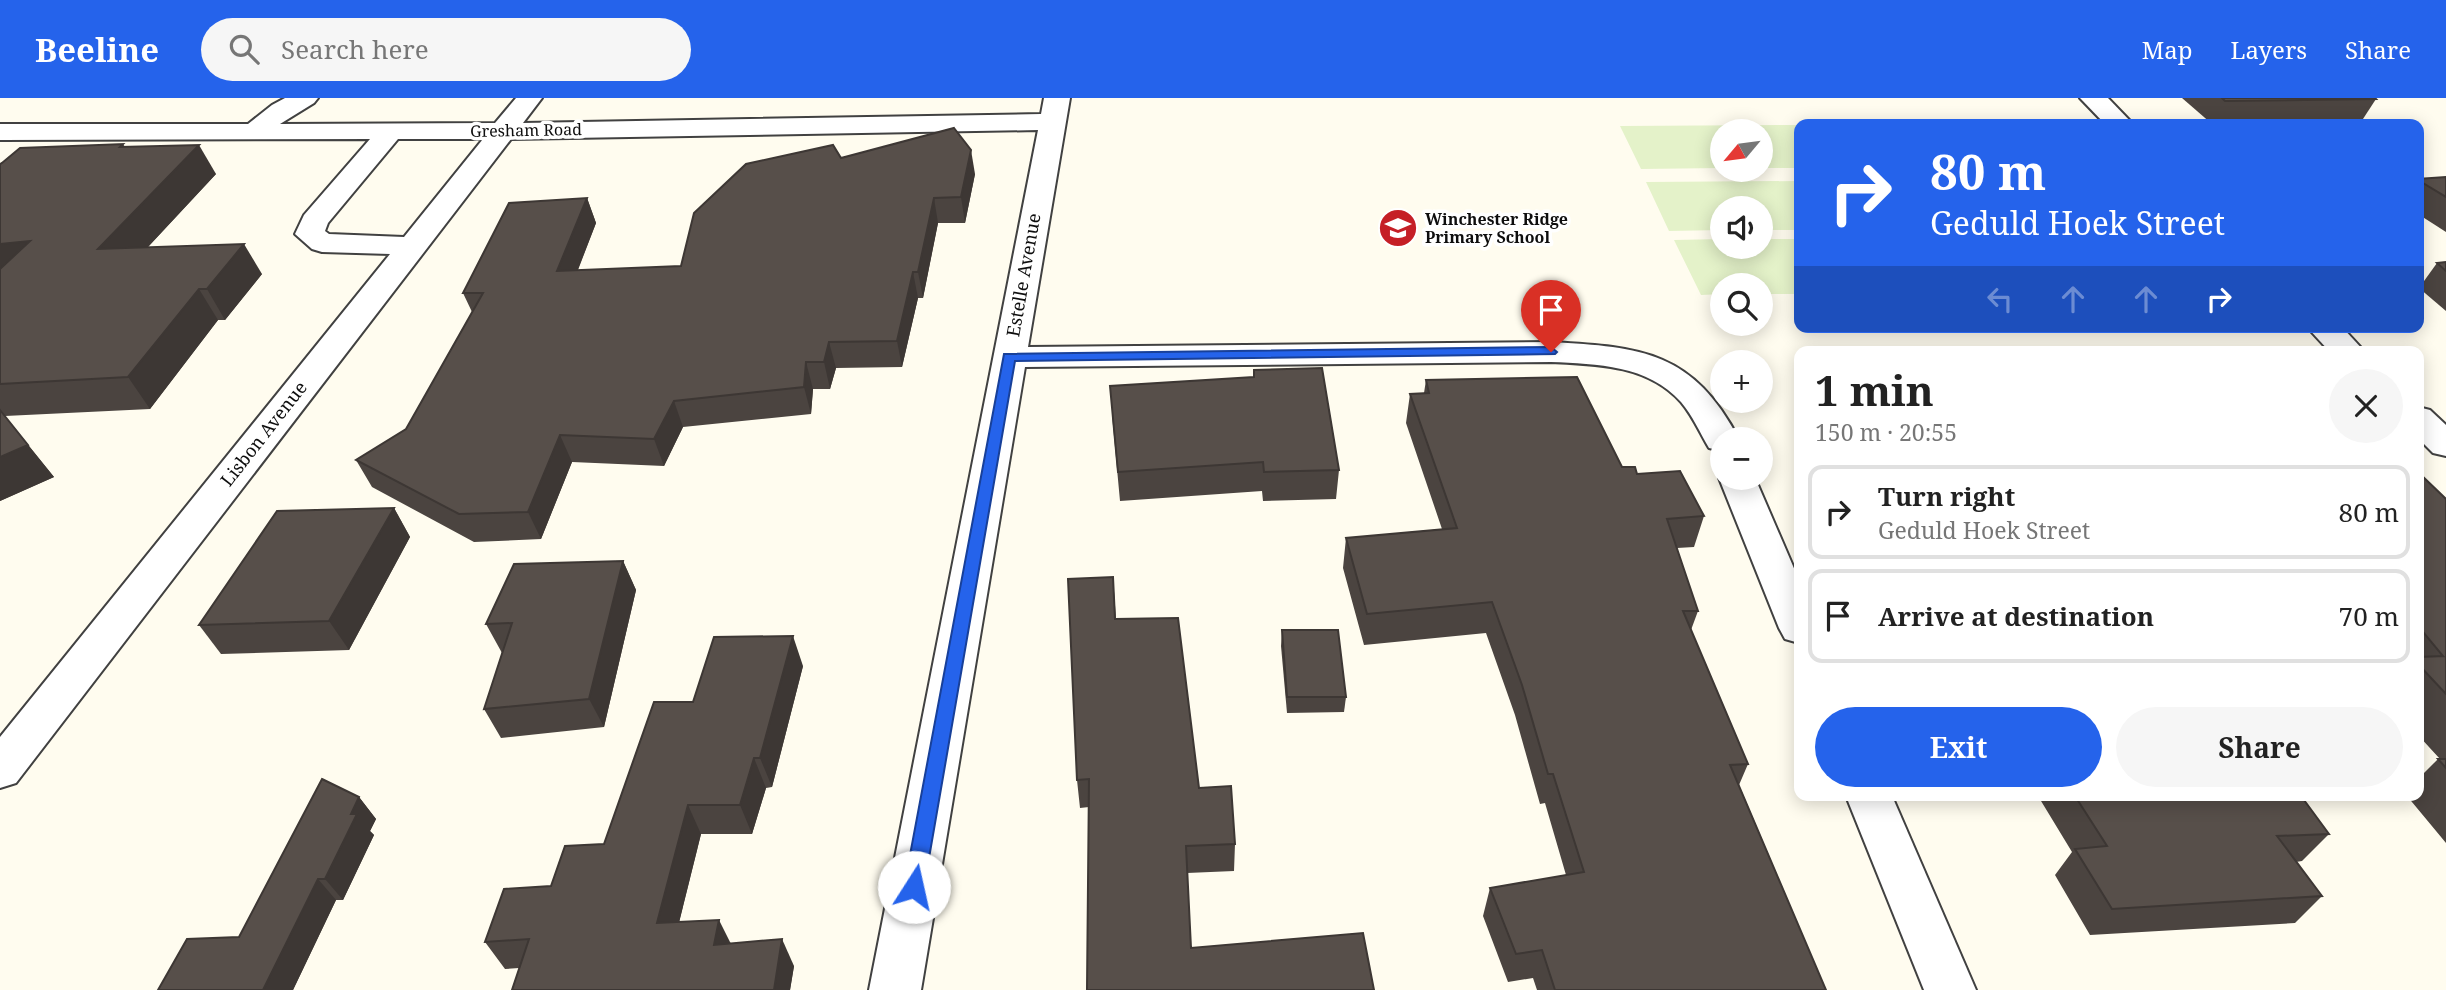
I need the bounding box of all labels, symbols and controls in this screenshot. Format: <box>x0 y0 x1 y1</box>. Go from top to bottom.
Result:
search box <box>201 18 691 81</box>
text: Beeline <box>35 27 159 72</box>
icon: search <box>225 30 263 68</box>
text: Search here <box>281 31 429 67</box>
text: Map <box>2142 33 2193 66</box>
text: Layers <box>2231 33 2307 66</box>
text: Share <box>2345 33 2411 66</box>
street label: Gresham Road <box>470 118 582 142</box>
north arrow <box>1710 119 1773 182</box>
map controls <box>1710 119 1773 490</box>
text: 80 m <box>1930 138 2046 204</box>
icon: right <box>1815 147 1906 238</box>
button: sound <box>1710 196 1773 259</box>
text: Geduld Hoek Street <box>1930 201 2225 244</box>
school or university icon: Winchester Ridge Primary School <box>1377 207 1419 249</box>
place label: Winchester Ridge Primary School <box>1425 208 1568 248</box>
street label: Estelle Avenue <box>1000 211 1046 339</box>
button: search <box>1710 273 1773 336</box>
pin <box>1521 280 1581 352</box>
icon: left <box>1981 280 2019 318</box>
icon: ahead <box>2054 280 2092 318</box>
icon: ahead <box>2127 280 2165 318</box>
icon: right <box>2200 280 2238 318</box>
icon: arrive <box>1532 291 1570 329</box>
button: + <box>1710 350 1773 413</box>
text: 1 min <box>1815 361 1934 418</box>
button: close <box>2329 369 2403 443</box>
street label: Lisbon Avenue <box>215 376 312 491</box>
text: 150 m · 20:55 <box>1815 416 1957 448</box>
button: − <box>1710 427 1773 490</box>
text: Turn right <box>1878 478 2015 514</box>
icon: right <box>1819 493 1857 531</box>
text: 80 m <box>2339 494 2399 530</box>
text: Geduld Hoek Street <box>1878 514 2090 546</box>
icon: arrive <box>1819 597 1857 635</box>
text: Arrive at destination <box>1878 598 2154 634</box>
text: 70 m <box>2339 598 2399 634</box>
button: Exit <box>1815 707 2102 787</box>
button: Share <box>2116 707 2403 787</box>
position arrow <box>877 850 951 924</box>

